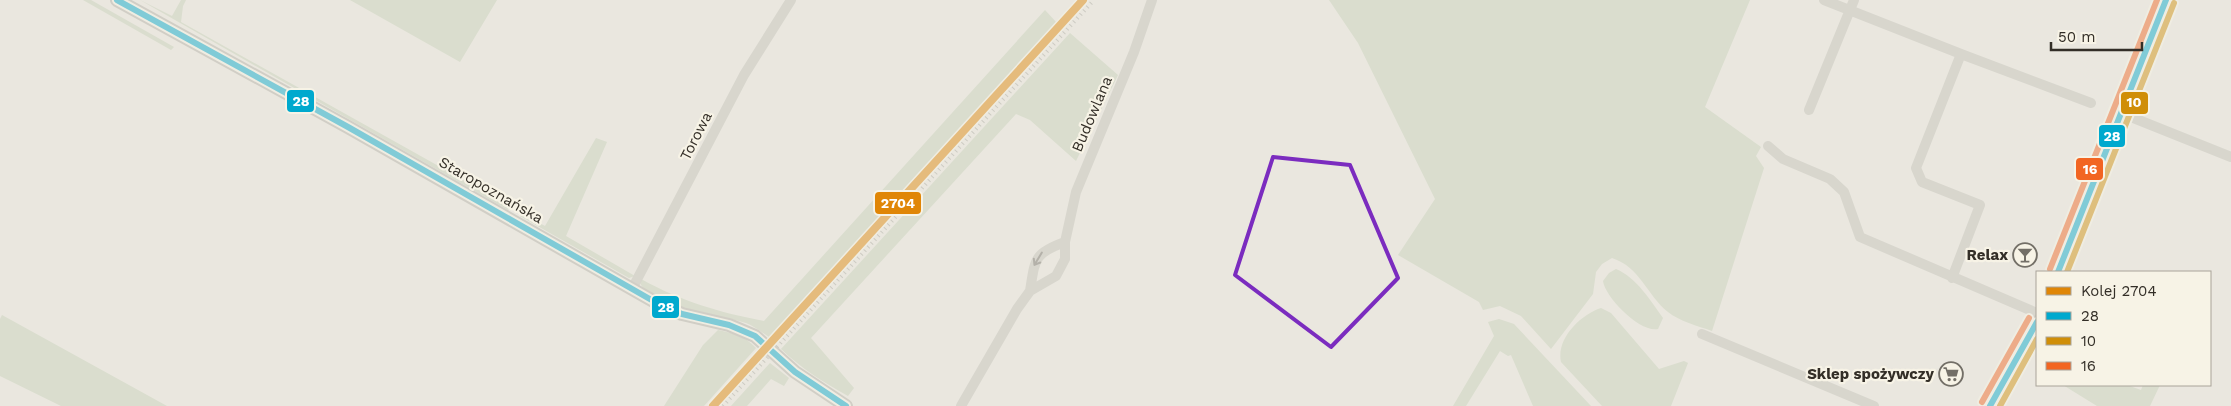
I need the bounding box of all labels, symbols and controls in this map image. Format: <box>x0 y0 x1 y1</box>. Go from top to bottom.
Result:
scale bar <box>2051 20 2142 52</box>
text: 50 m <box>2058 28 2095 46</box>
street label: Budowlana <box>1068 73 1116 155</box>
line badge: 28 <box>286 89 315 113</box>
line badge: 10 <box>2120 91 2149 115</box>
text: 28 <box>292 93 310 109</box>
text: 10 <box>2126 94 2142 110</box>
street label: Torowa <box>676 108 716 163</box>
line badge: 28 <box>2098 124 2126 148</box>
text: 28 <box>2103 128 2121 144</box>
street label: Staropoznańska <box>436 153 547 227</box>
line badge: 16 <box>2075 157 2104 181</box>
text: 16 <box>2083 161 2098 177</box>
line badge: 2704 <box>874 191 922 215</box>
text: 2704 <box>881 195 915 211</box>
bar icon: Relax <box>2012 242 2038 268</box>
place label: Relax <box>1967 246 2008 264</box>
one-way arrow <box>1033 251 1043 265</box>
legend <box>2036 271 2211 386</box>
text: Kolej 2704 <box>2081 282 2157 300</box>
line badge: 28 <box>651 295 680 319</box>
text: 28 <box>657 299 675 315</box>
text: 28 <box>2081 307 2099 325</box>
text: 10 <box>2081 332 2096 350</box>
text: 16 <box>2081 357 2096 375</box>
supermarket icon: Sklep spożywczy <box>1938 361 1964 387</box>
place label: Sklep spożywczy <box>1807 365 1935 383</box>

